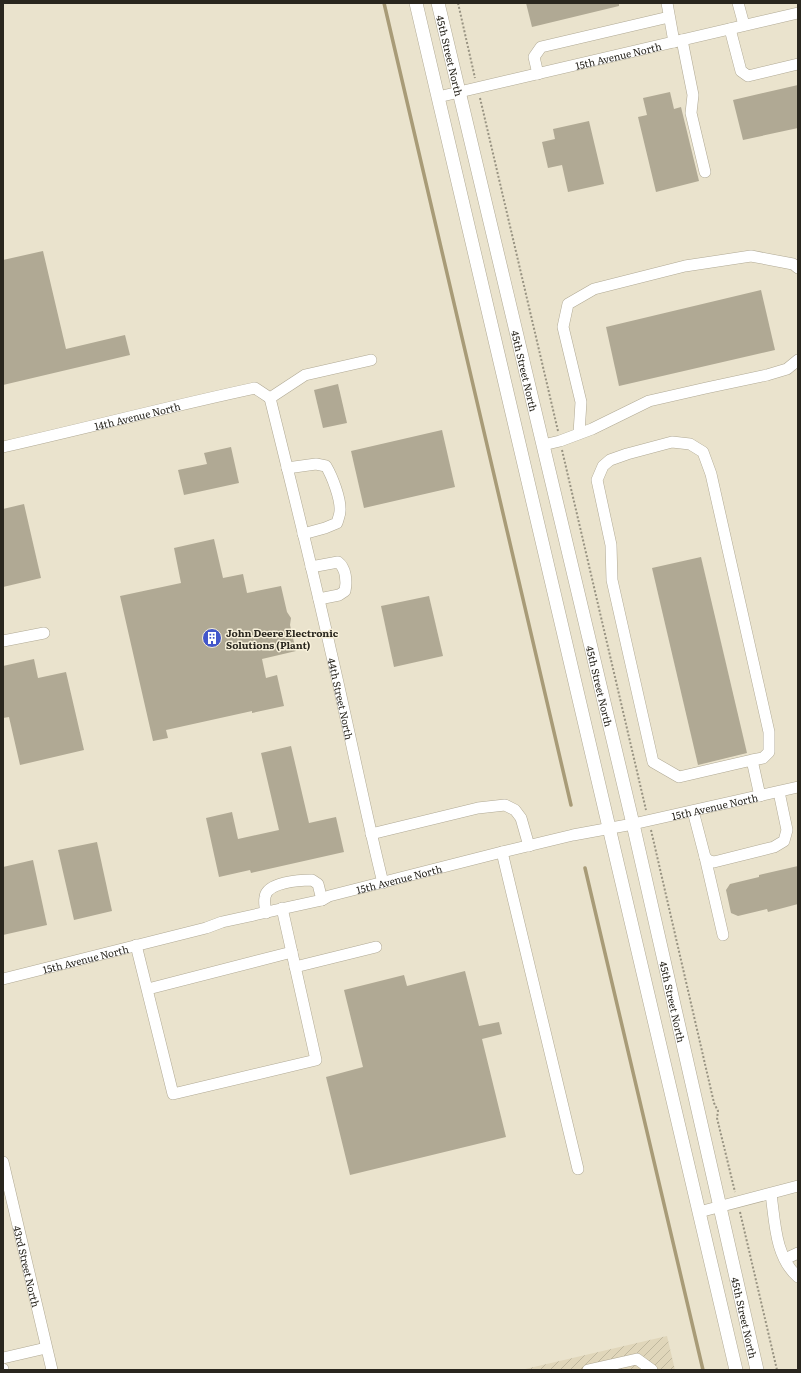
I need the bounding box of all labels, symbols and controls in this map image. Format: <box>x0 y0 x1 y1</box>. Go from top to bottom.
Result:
street label: 45th Street North <box>434 13 467 98</box>
street label: 15th Avenue North <box>574 38 663 72</box>
street label: 45th Street North <box>508 329 542 413</box>
street label: 14th Avenue North <box>93 398 182 433</box>
place label: John Deere Electronic Solutions (Plant) <box>226 625 339 652</box>
building icon: John Deere Electronic Solutions (Plant) <box>201 627 223 649</box>
street label: 45th Street North <box>583 644 617 728</box>
street label: 44th Street North <box>325 656 358 741</box>
street label: 15th Avenue North <box>670 789 760 823</box>
street label: 15th Avenue North <box>354 860 444 896</box>
street label: 15th Avenue North <box>41 940 130 976</box>
street label: 45th Street North <box>657 960 690 1044</box>
street label: 43rd Street North <box>11 1224 44 1309</box>
street label: 45th Street North <box>729 1275 762 1360</box>

